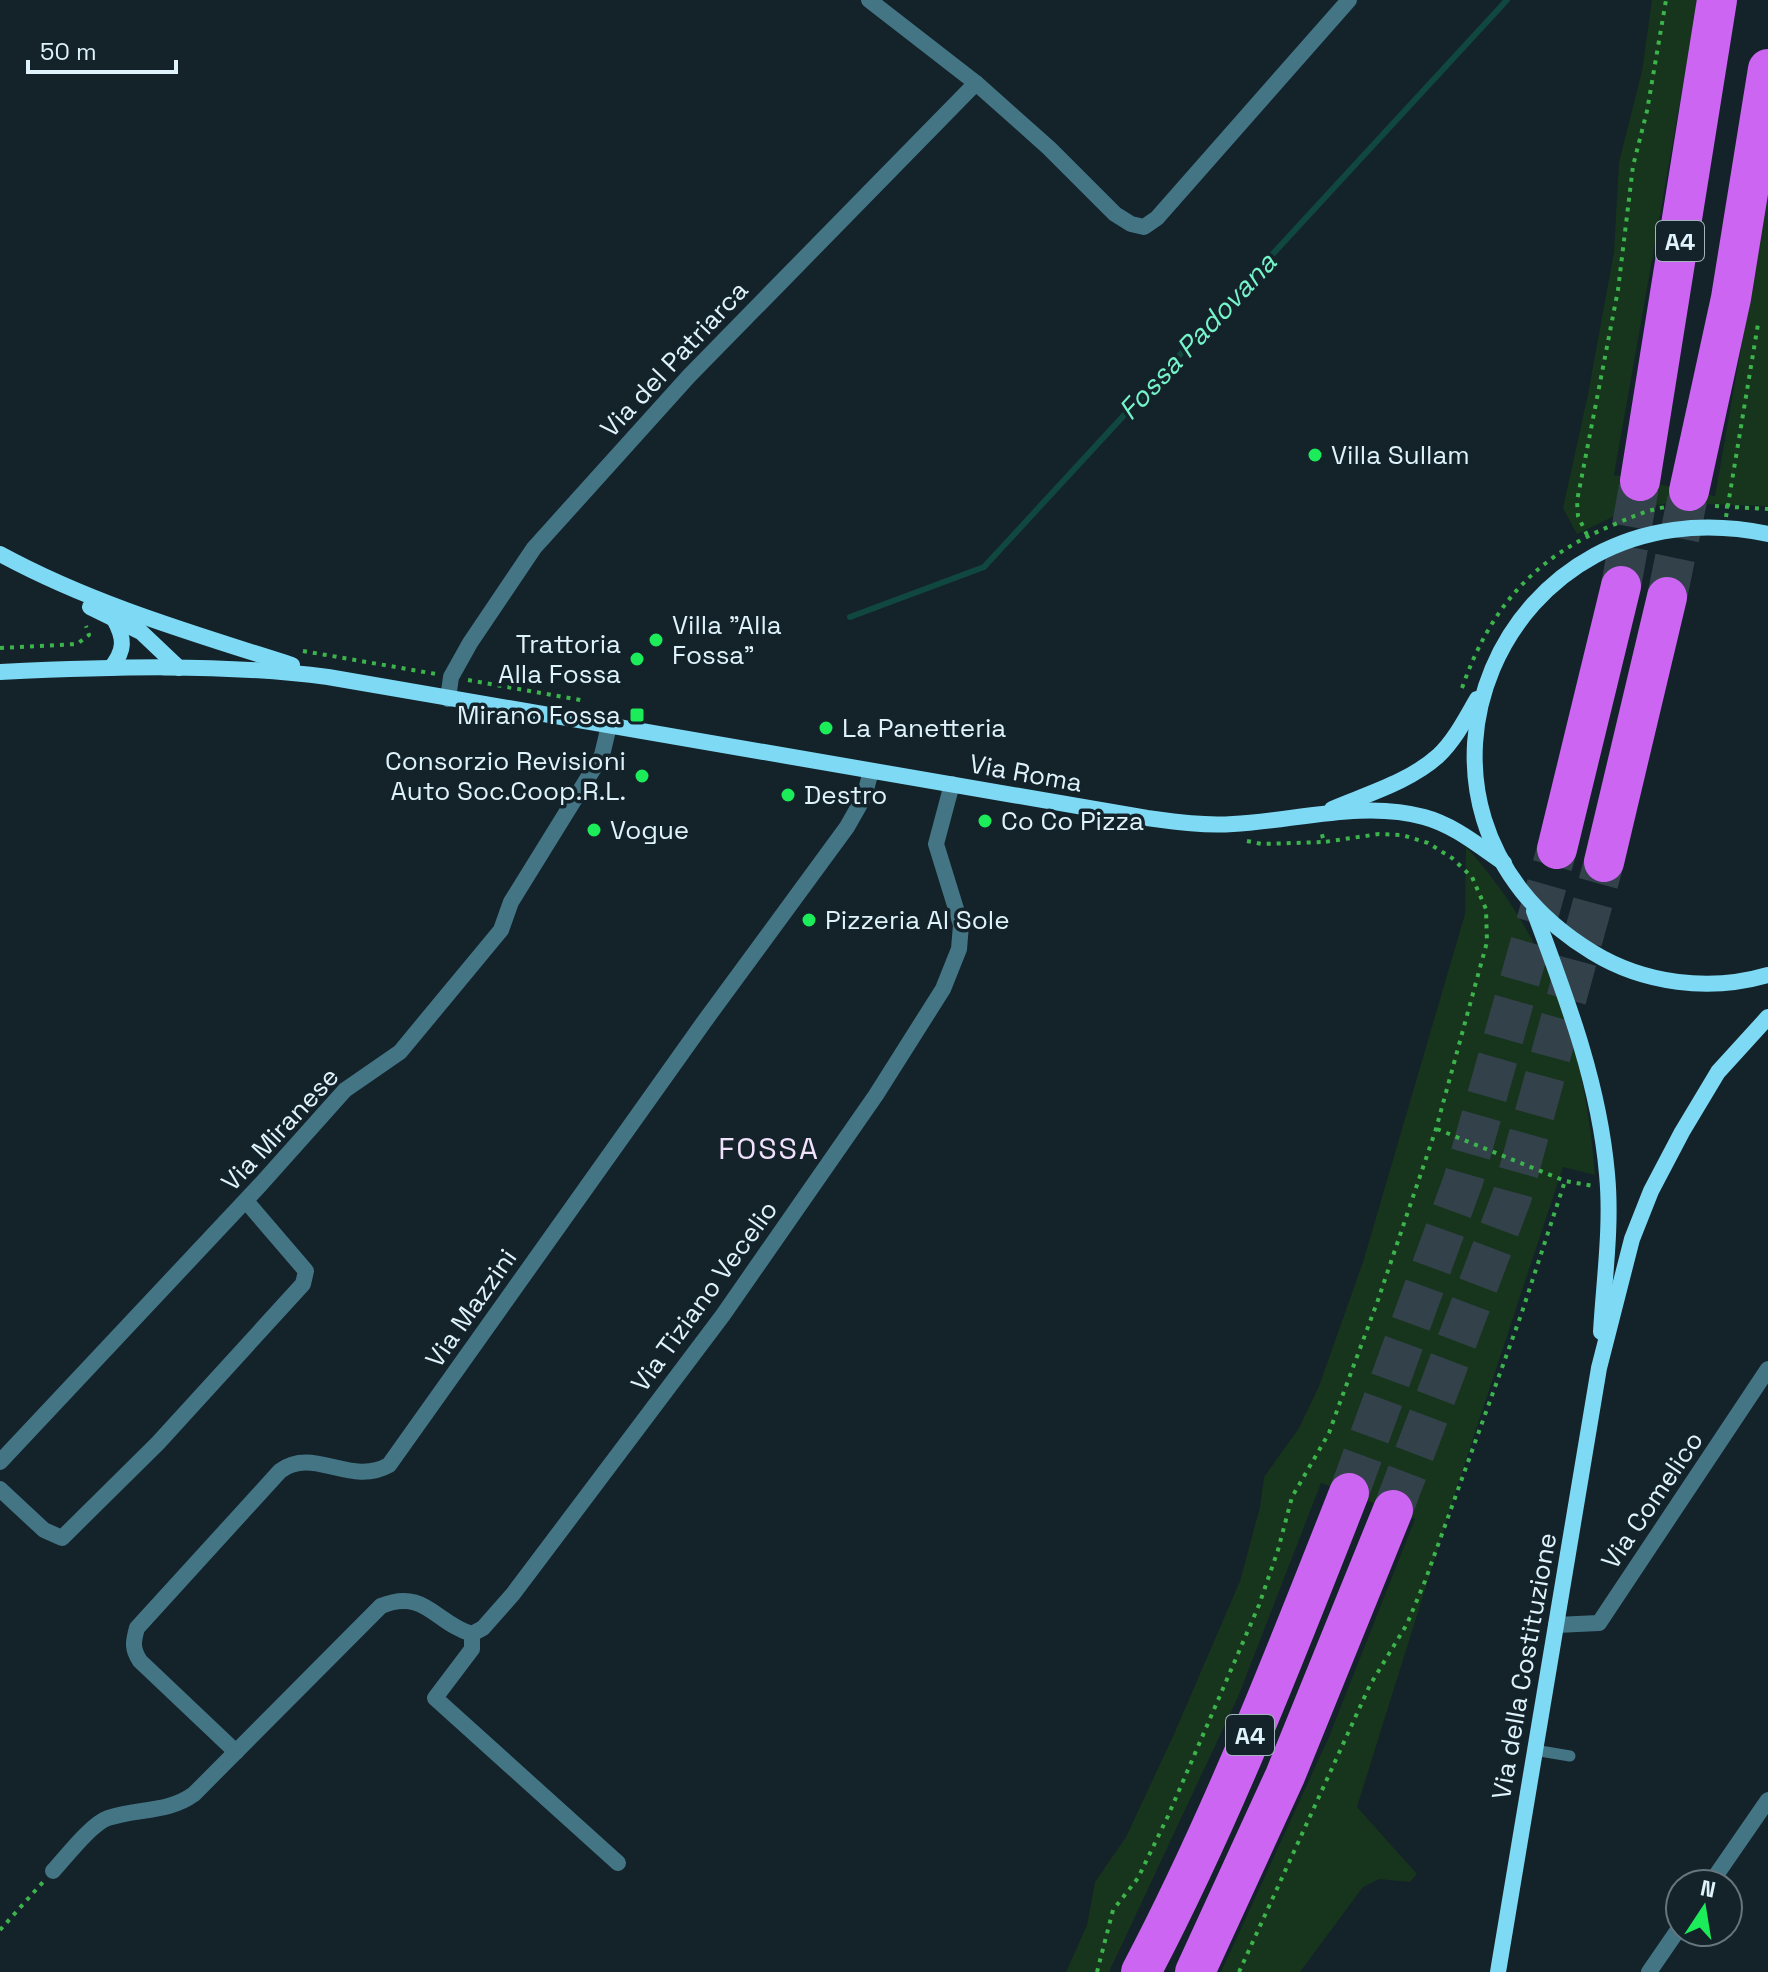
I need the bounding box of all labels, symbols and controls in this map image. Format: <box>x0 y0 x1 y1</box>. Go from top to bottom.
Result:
scale bar <box>28 24 176 74</box>
text: 50 m <box>40 36 97 67</box>
road number: A4 <box>1656 221 1704 261</box>
water label: Fossa Padovana <box>1110 244 1284 427</box>
street label: Via del Patriarca <box>593 274 755 444</box>
place label: Villa Sullam <box>1331 438 1470 472</box>
marker: Villa Sullam <box>1306 446 1324 464</box>
place label: Villa "Alla Fossa" <box>672 608 782 672</box>
place label: Trattoria Alla Fossa <box>498 627 621 691</box>
marker: Villa "Alla Fossa" <box>647 631 665 649</box>
marker: Trattoria Alla Fossa <box>628 650 646 668</box>
place label: Mirano Fossa <box>457 698 621 732</box>
marker: Mirano Fossa <box>628 706 646 724</box>
place label: La Panetteria <box>842 711 1006 745</box>
marker: La Panetteria <box>817 719 835 737</box>
place label: Consorzio Revisioni Auto Soc.Coop.R.L. <box>385 744 626 808</box>
street label: Via Roma <box>967 746 1085 800</box>
marker: Consorzio Revisioni Auto Soc.Coop.R.L. <box>633 767 651 785</box>
place label: Destro <box>804 778 887 812</box>
marker: Destro <box>779 786 797 804</box>
place label: Co Co Pizza <box>1001 804 1144 838</box>
marker: Co Co Pizza <box>976 812 994 830</box>
place label: Vogue <box>610 813 689 847</box>
marker: Vogue <box>585 821 603 839</box>
place label: Pizzeria Al Sole <box>825 903 1010 937</box>
marker: Pizzeria Al Sole <box>800 911 818 929</box>
street label: Via Miranese <box>214 1060 346 1198</box>
district label: FOSSA <box>718 1129 820 1168</box>
street label: Via Tiziano Vecelio <box>623 1194 785 1398</box>
street label: Via Mazzini <box>418 1242 524 1374</box>
street label: Via Comelico <box>1593 1425 1711 1575</box>
street label: Via della Costituzione <box>1484 1530 1564 1802</box>
road number: A4 <box>1226 1715 1274 1755</box>
north arrow <box>1664 1868 1744 1948</box>
text: N <box>1698 1873 1718 1904</box>

